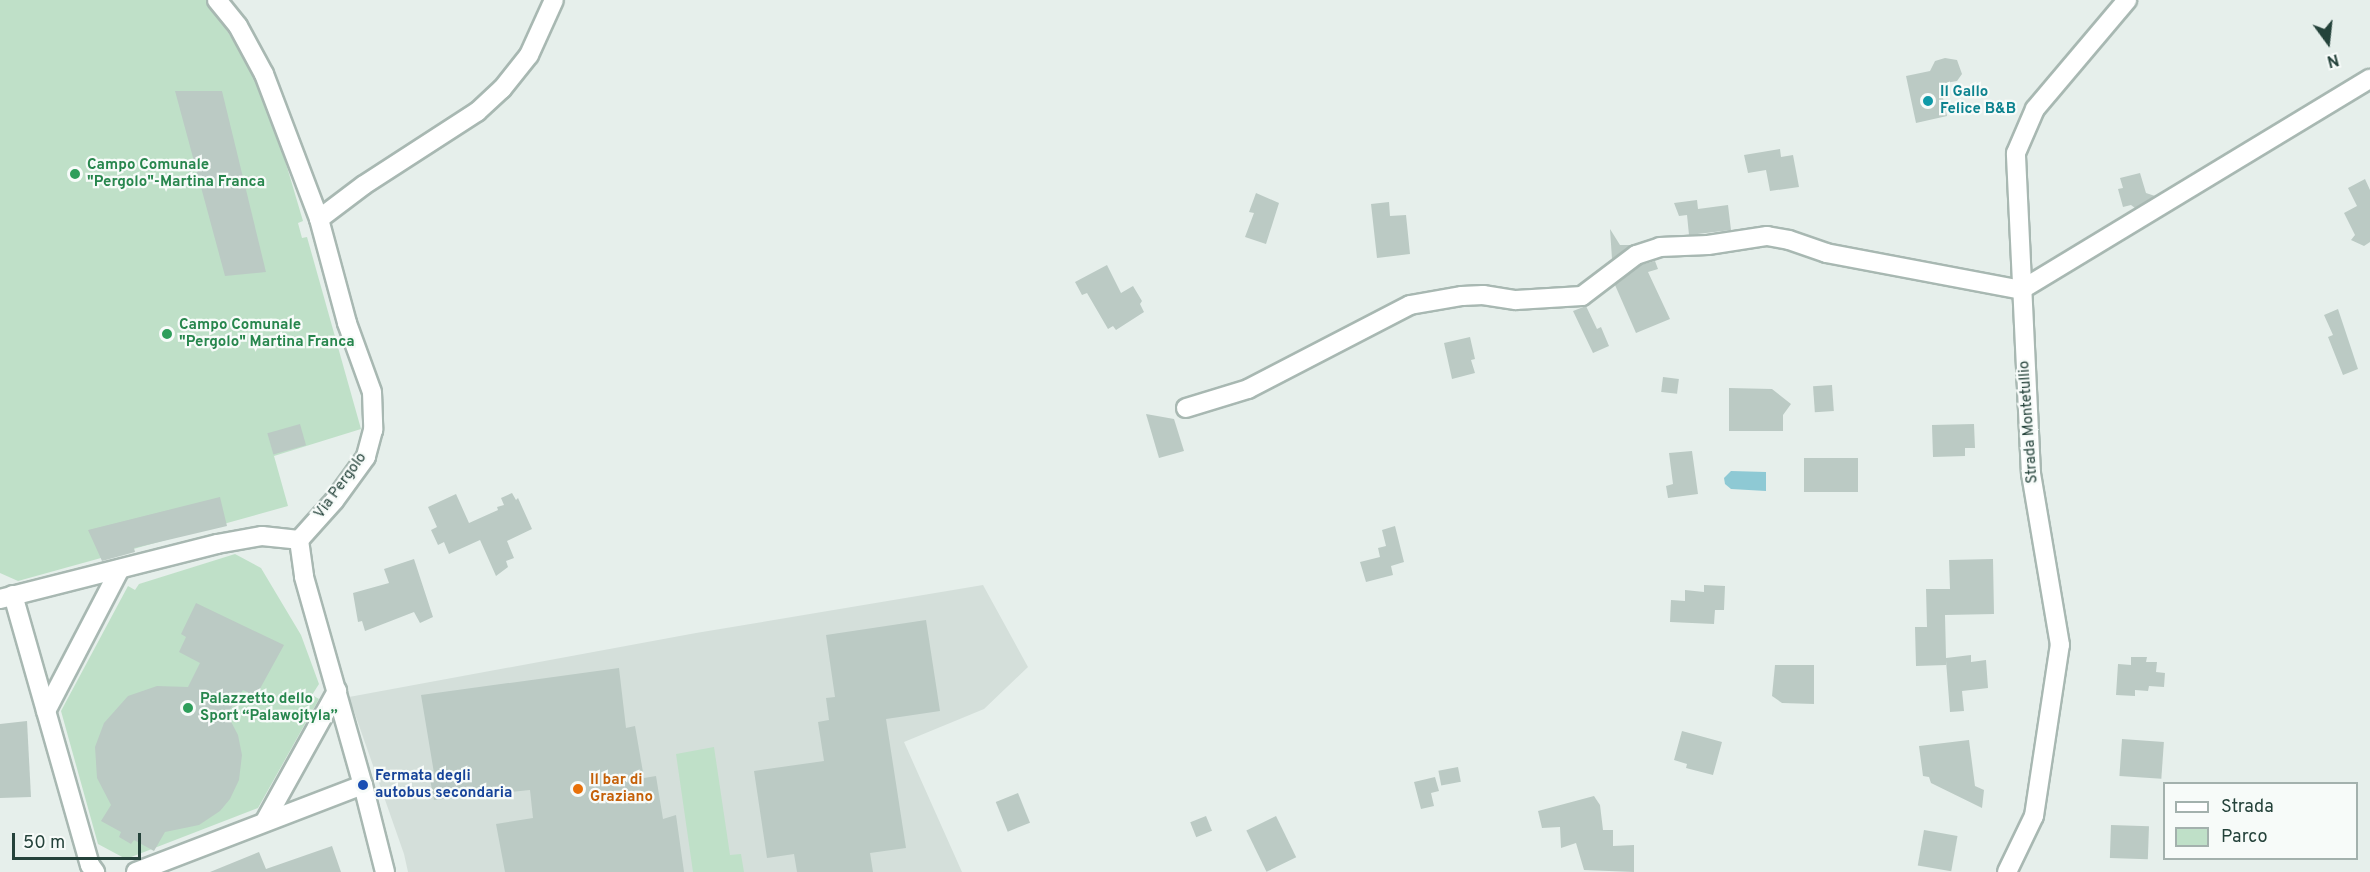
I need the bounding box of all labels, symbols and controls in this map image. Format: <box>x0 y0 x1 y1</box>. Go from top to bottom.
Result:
north arrow <box>2298 12 2358 72</box>
text: N <box>2325 48 2341 71</box>
place label: Il Gallo Felice B&B <box>1940 83 2016 118</box>
marker: Il Gallo Felice B&B <box>1921 94 1935 108</box>
place label: Campo Comunale "Pergolo"-Martina Franca <box>87 156 265 191</box>
marker: Campo Comunale "Pergolo"-Martina Franca <box>68 167 82 181</box>
place label: Campo Comunale "Pergolo" Martina Franca <box>179 316 355 351</box>
marker: Campo Comunale "Pergolo" Martina Franca <box>160 327 174 341</box>
street label: Strada Montetullio <box>2016 360 2042 484</box>
street label: Via Pergolo <box>311 449 371 523</box>
place label: Palazzetto dello Sport “Palawojtyla” <box>200 690 338 725</box>
marker: Palazzetto dello Sport “Palawojtyla” <box>181 701 195 715</box>
place label: Fermata degli autobus secondaria <box>375 767 512 802</box>
place label: Il bar di Graziano <box>590 771 653 806</box>
marker: Fermata degli autobus secondaria <box>356 778 370 792</box>
marker: Il bar di Graziano <box>571 782 585 796</box>
legend <box>2163 782 2358 860</box>
text: Strada <box>2221 796 2274 819</box>
scale bar <box>15 821 144 859</box>
text: Parco <box>2221 826 2267 849</box>
text: 50 m <box>23 832 65 855</box>

